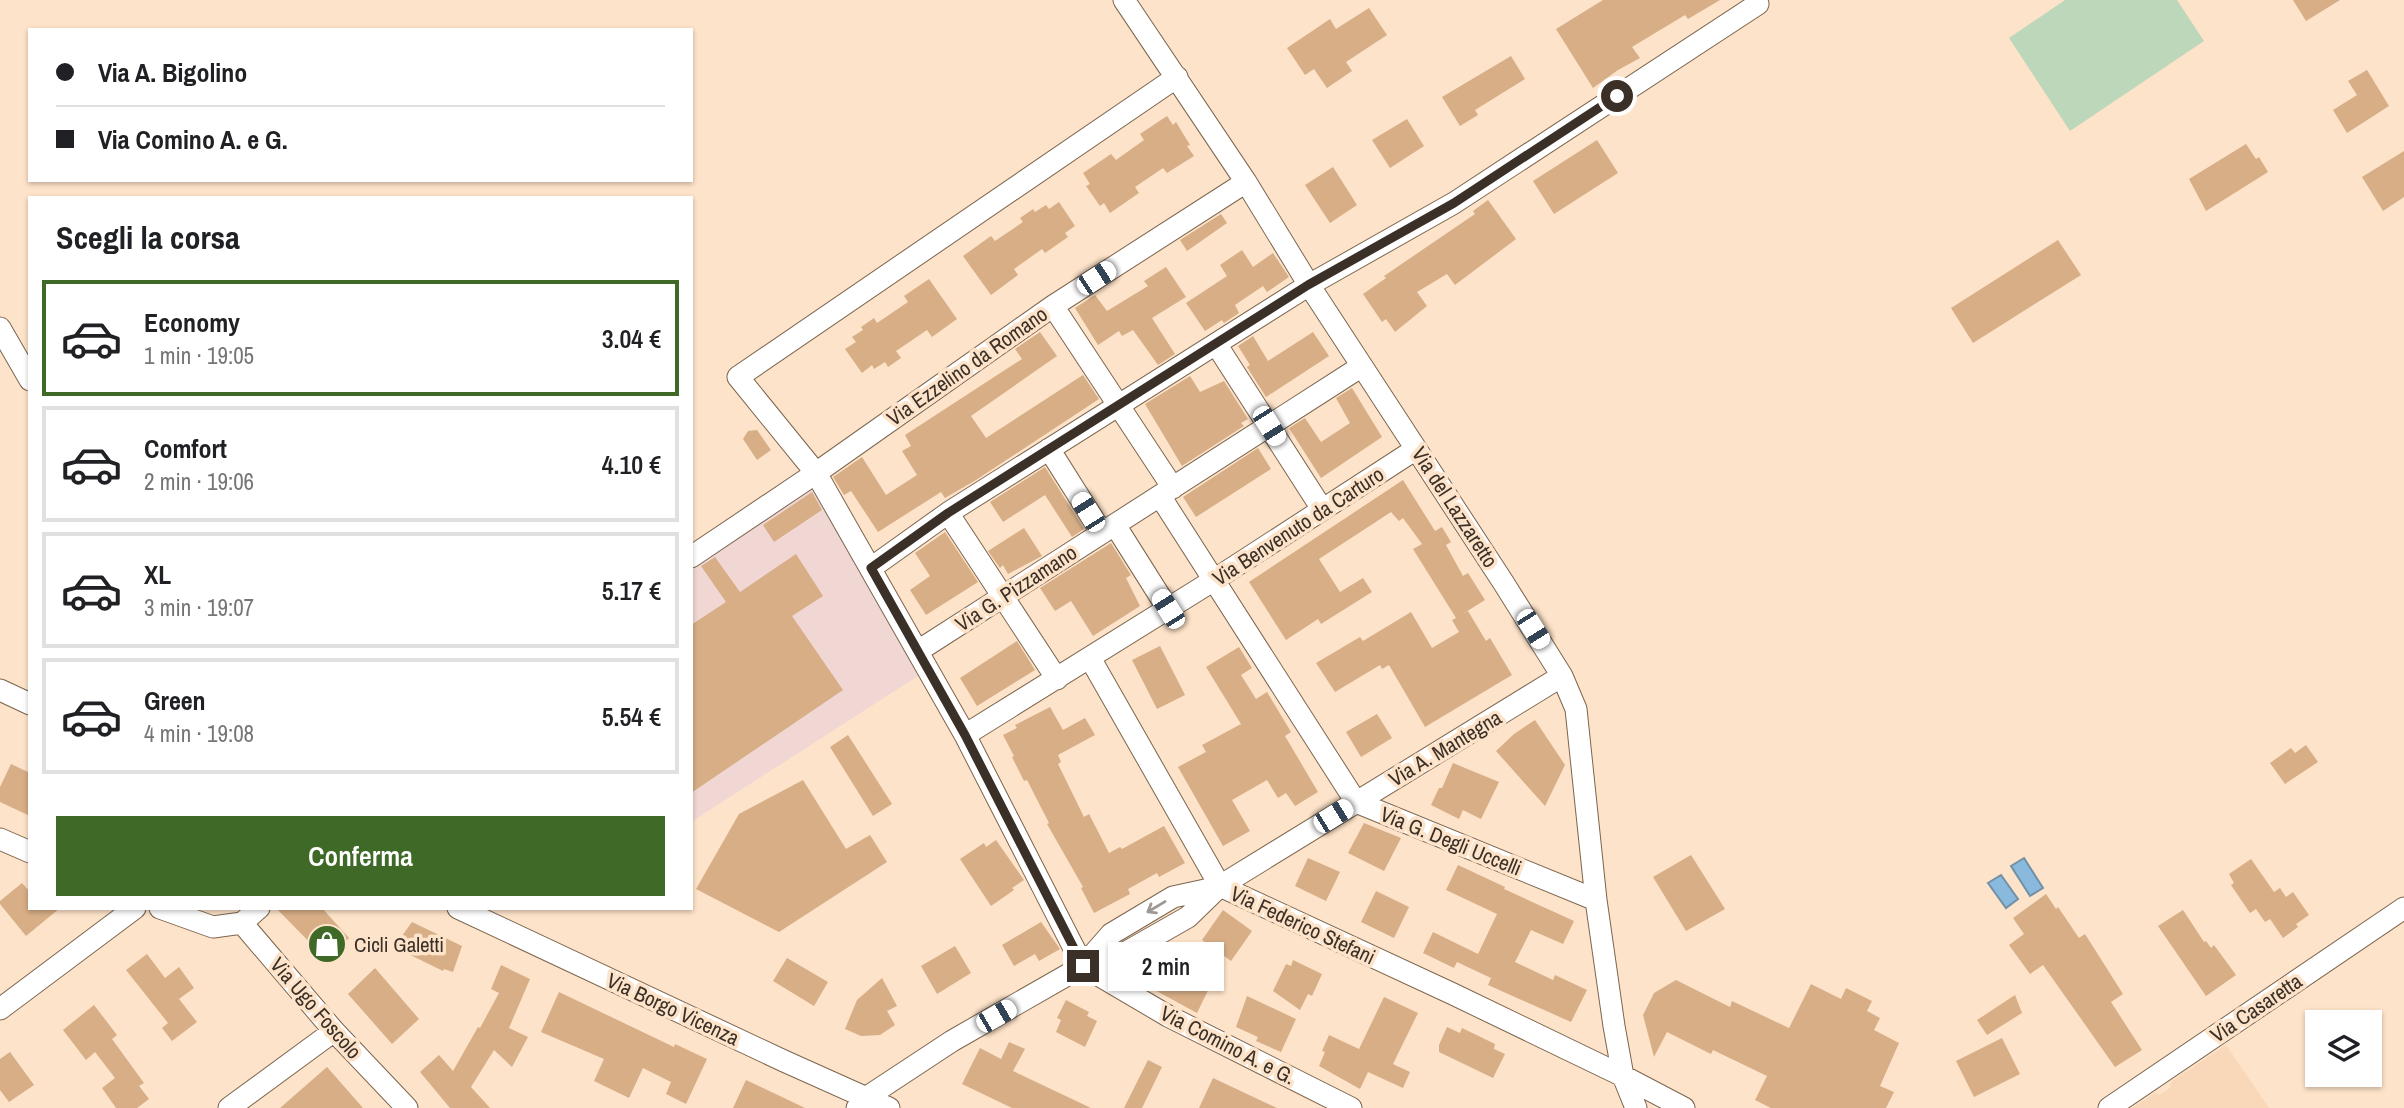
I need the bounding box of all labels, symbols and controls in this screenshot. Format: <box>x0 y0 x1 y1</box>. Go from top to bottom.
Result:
text: Via A. Bigolino <box>98 55 247 90</box>
route start <box>1601 80 1633 112</box>
text: Via Comino A. e G. <box>98 122 288 157</box>
text: Scegli la corsa <box>56 216 240 259</box>
car <box>1073 258 1120 298</box>
street label: Via Ezzelino da Romano <box>881 300 1053 432</box>
text: Economy <box>144 305 240 340</box>
icon: car <box>60 307 123 370</box>
text: 3.04 € <box>602 321 661 356</box>
text: 1 min · 19:05 <box>144 340 254 371</box>
car <box>1249 403 1290 449</box>
text: Comfort <box>144 431 227 466</box>
icon: car <box>60 433 123 496</box>
street label: Via del Lazzaretto <box>1405 441 1505 573</box>
text: 4.10 € <box>602 447 661 482</box>
street label: Via Benvenuto da Carturo <box>1207 460 1389 592</box>
text: 2 min · 19:06 <box>144 466 254 497</box>
car <box>1068 489 1109 535</box>
street label: Via G. Pizzamano <box>950 538 1082 638</box>
text: XL <box>144 557 171 592</box>
icon: car <box>60 559 123 622</box>
text: 5.17 € <box>602 573 661 608</box>
car <box>1148 586 1189 632</box>
text: 3 min · 19:07 <box>144 592 254 623</box>
car <box>1513 606 1554 652</box>
text: Green <box>144 683 206 718</box>
icon: car <box>60 685 123 748</box>
text: 5.54 € <box>602 699 661 734</box>
street label: Via A. Mantegna <box>1383 703 1507 793</box>
text: 4 min · 19:08 <box>144 718 254 749</box>
car <box>1310 796 1357 836</box>
street label: Via G. Degli Uccelli <box>1376 799 1526 883</box>
button: Conferma <box>56 816 665 896</box>
street label: Via Federico Stefani <box>1226 879 1380 971</box>
one-way arrow <box>1146 900 1166 914</box>
shop icon: Cicli Galetti <box>306 923 348 965</box>
place label: Cicli Galetti <box>354 930 444 959</box>
callout: 2 min <box>1108 942 1223 990</box>
route end <box>1067 950 1099 982</box>
street label: Via Ugo Foscolo <box>264 951 368 1065</box>
text: 2 min <box>1142 951 1190 982</box>
street label: Via Borgo Vicenza <box>602 966 744 1053</box>
street label: Via Casaretta <box>2204 966 2308 1049</box>
car <box>973 996 1020 1036</box>
street label: Via Comino A. e G. <box>1155 998 1301 1092</box>
map controls <box>2305 1010 2382 1087</box>
button: layers <box>2305 1010 2382 1087</box>

